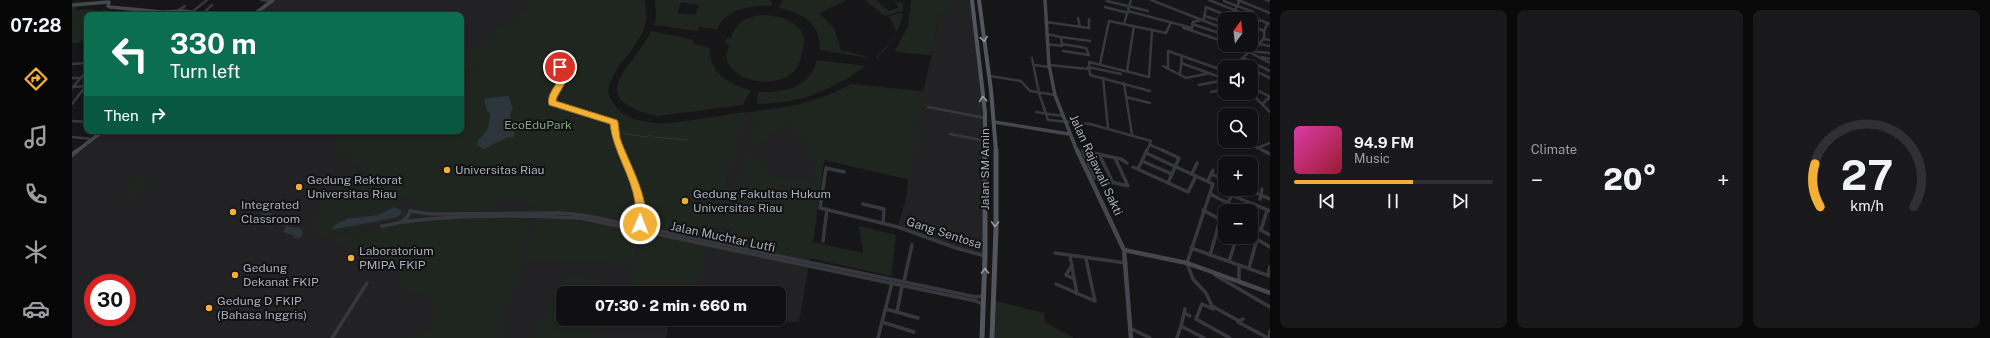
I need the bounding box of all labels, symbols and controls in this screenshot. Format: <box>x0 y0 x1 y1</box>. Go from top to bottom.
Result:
north arrow <box>1218 12 1258 52</box>
map controls <box>1218 12 1258 244</box>
text: 07:28 <box>10 15 62 36</box>
text: 330 m <box>170 27 257 60</box>
icon: left <box>104 28 156 80</box>
one-way arrow <box>979 35 988 42</box>
pin <box>543 50 577 84</box>
icon: arrive <box>549 56 571 78</box>
button: sound <box>1218 60 1258 100</box>
text: Turn left <box>170 61 240 82</box>
icon: directions <box>22 65 50 93</box>
one-way arrow <box>979 96 988 102</box>
icon: right <box>147 104 169 126</box>
text: Then <box>104 107 139 124</box>
button: search <box>1218 108 1258 148</box>
street label: Jalan Rajawali Sakti <box>1066 112 1126 218</box>
park label: EcoEduPark <box>504 118 572 132</box>
icon: music <box>22 123 50 151</box>
street label: Jalan SM Amin <box>978 128 992 210</box>
text: 94.9 FM <box>1354 134 1414 151</box>
text: Climate <box>1531 142 1577 157</box>
text: 27 <box>1840 150 1893 199</box>
text: Music <box>1354 151 1390 166</box>
button: + <box>1218 156 1258 196</box>
text: 20° <box>1603 161 1657 197</box>
place label: Universitas Riau <box>455 163 545 177</box>
marker: Universitas Riau <box>442 165 452 175</box>
text: − <box>1531 167 1543 193</box>
text: + <box>1717 167 1729 193</box>
place label: Gedung Rektorat Universitas Riau <box>307 173 403 201</box>
icon: phone <box>22 180 50 208</box>
marker: Gedung Rektorat Universitas Riau <box>294 182 304 192</box>
place label: Gedung Fakultas Hukum Universitas Riau <box>693 187 831 215</box>
icon: previous <box>1316 190 1338 212</box>
icon: pause <box>1382 190 1404 212</box>
icon: next <box>1449 190 1471 212</box>
marker: Gedung Fakultas Hukum Universitas Riau <box>680 196 690 206</box>
text: km/h <box>1850 197 1883 214</box>
place label: Integrated Classroom <box>241 198 300 226</box>
position arrow <box>619 203 661 245</box>
button: − <box>1218 204 1258 244</box>
marker: Integrated Classroom <box>228 207 238 217</box>
street label: Gang Sentosa <box>905 214 983 252</box>
street label: Jalan Muchtar Lutfi <box>669 219 777 255</box>
one-way arrow <box>991 221 999 227</box>
icon: climate <box>22 238 50 266</box>
place label: Laboratorium PMIPA FKIP <box>359 244 434 272</box>
marker: Laboratorium PMIPA FKIP <box>346 253 356 263</box>
place label: Gedung Dekanat FKIP <box>243 261 319 289</box>
one-way arrow <box>981 268 989 274</box>
marker: Gedung Dekanat FKIP <box>230 270 240 280</box>
speed limit sign: 30 <box>84 274 136 326</box>
place label: Gedung D FKIP (Bahasa Inggris) <box>217 294 307 322</box>
icon: car <box>22 295 50 323</box>
text: 07:30 · 2 min · 660 m <box>595 297 747 314</box>
marker: Gedung D FKIP (Bahasa Inggris) <box>204 303 214 313</box>

